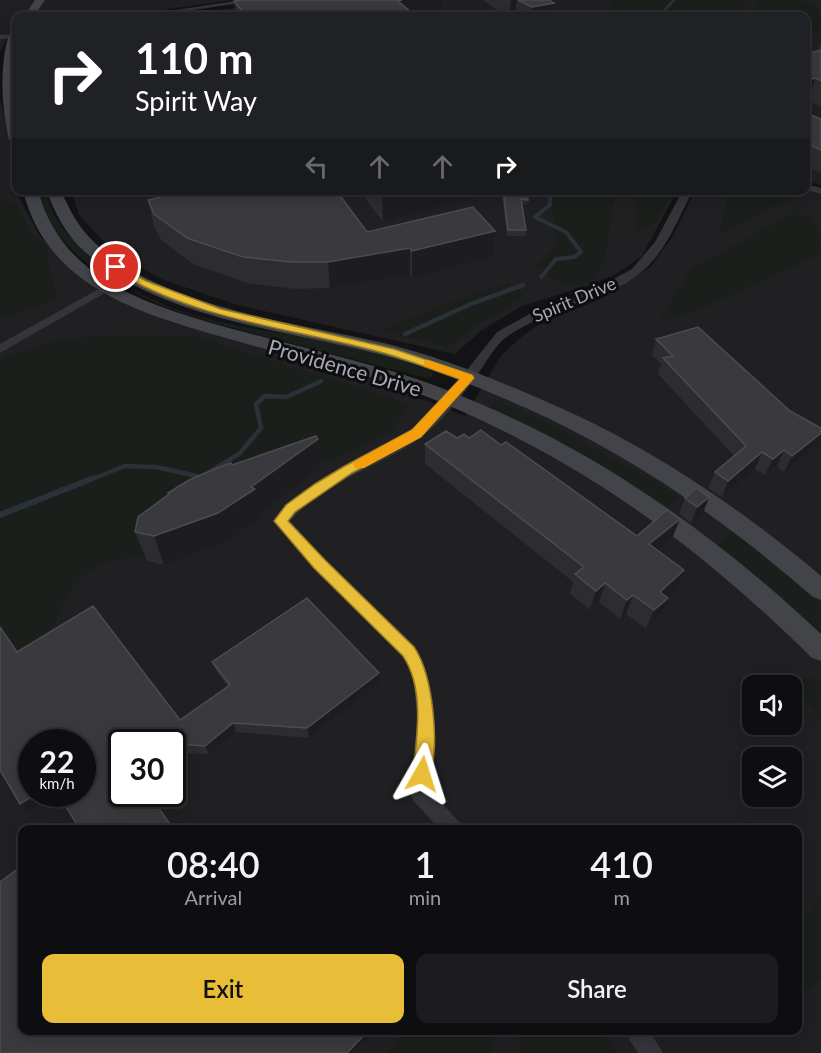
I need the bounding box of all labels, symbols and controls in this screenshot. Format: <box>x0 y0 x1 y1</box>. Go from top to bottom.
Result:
text: 110 m <box>135 33 253 83</box>
icon: right <box>36 36 114 114</box>
text: Spirit Way <box>135 84 257 117</box>
icon: left <box>300 150 333 183</box>
icon: ahead <box>363 150 396 183</box>
icon: ahead <box>426 150 459 183</box>
icon: right <box>489 150 522 183</box>
pin <box>90 241 141 292</box>
icon: arrive <box>99 250 132 283</box>
street label: Spirit Drive <box>529 272 619 326</box>
street label: Providence Drive <box>266 333 424 401</box>
map controls <box>742 675 802 807</box>
button: sound <box>742 675 802 735</box>
speed limit sign: 30 <box>108 729 186 807</box>
position arrow <box>390 742 454 806</box>
text: 22 <box>40 743 74 779</box>
button: layers <box>742 747 802 807</box>
text: km/h <box>39 774 75 792</box>
text: 08:40 <box>167 842 260 886</box>
text: 1 <box>415 842 435 886</box>
text: 410 <box>590 842 653 886</box>
text: Arrival <box>185 885 242 909</box>
text: min <box>409 885 441 909</box>
text: m <box>613 885 630 909</box>
button: Exit <box>42 954 404 1023</box>
button: Share <box>416 954 778 1023</box>

